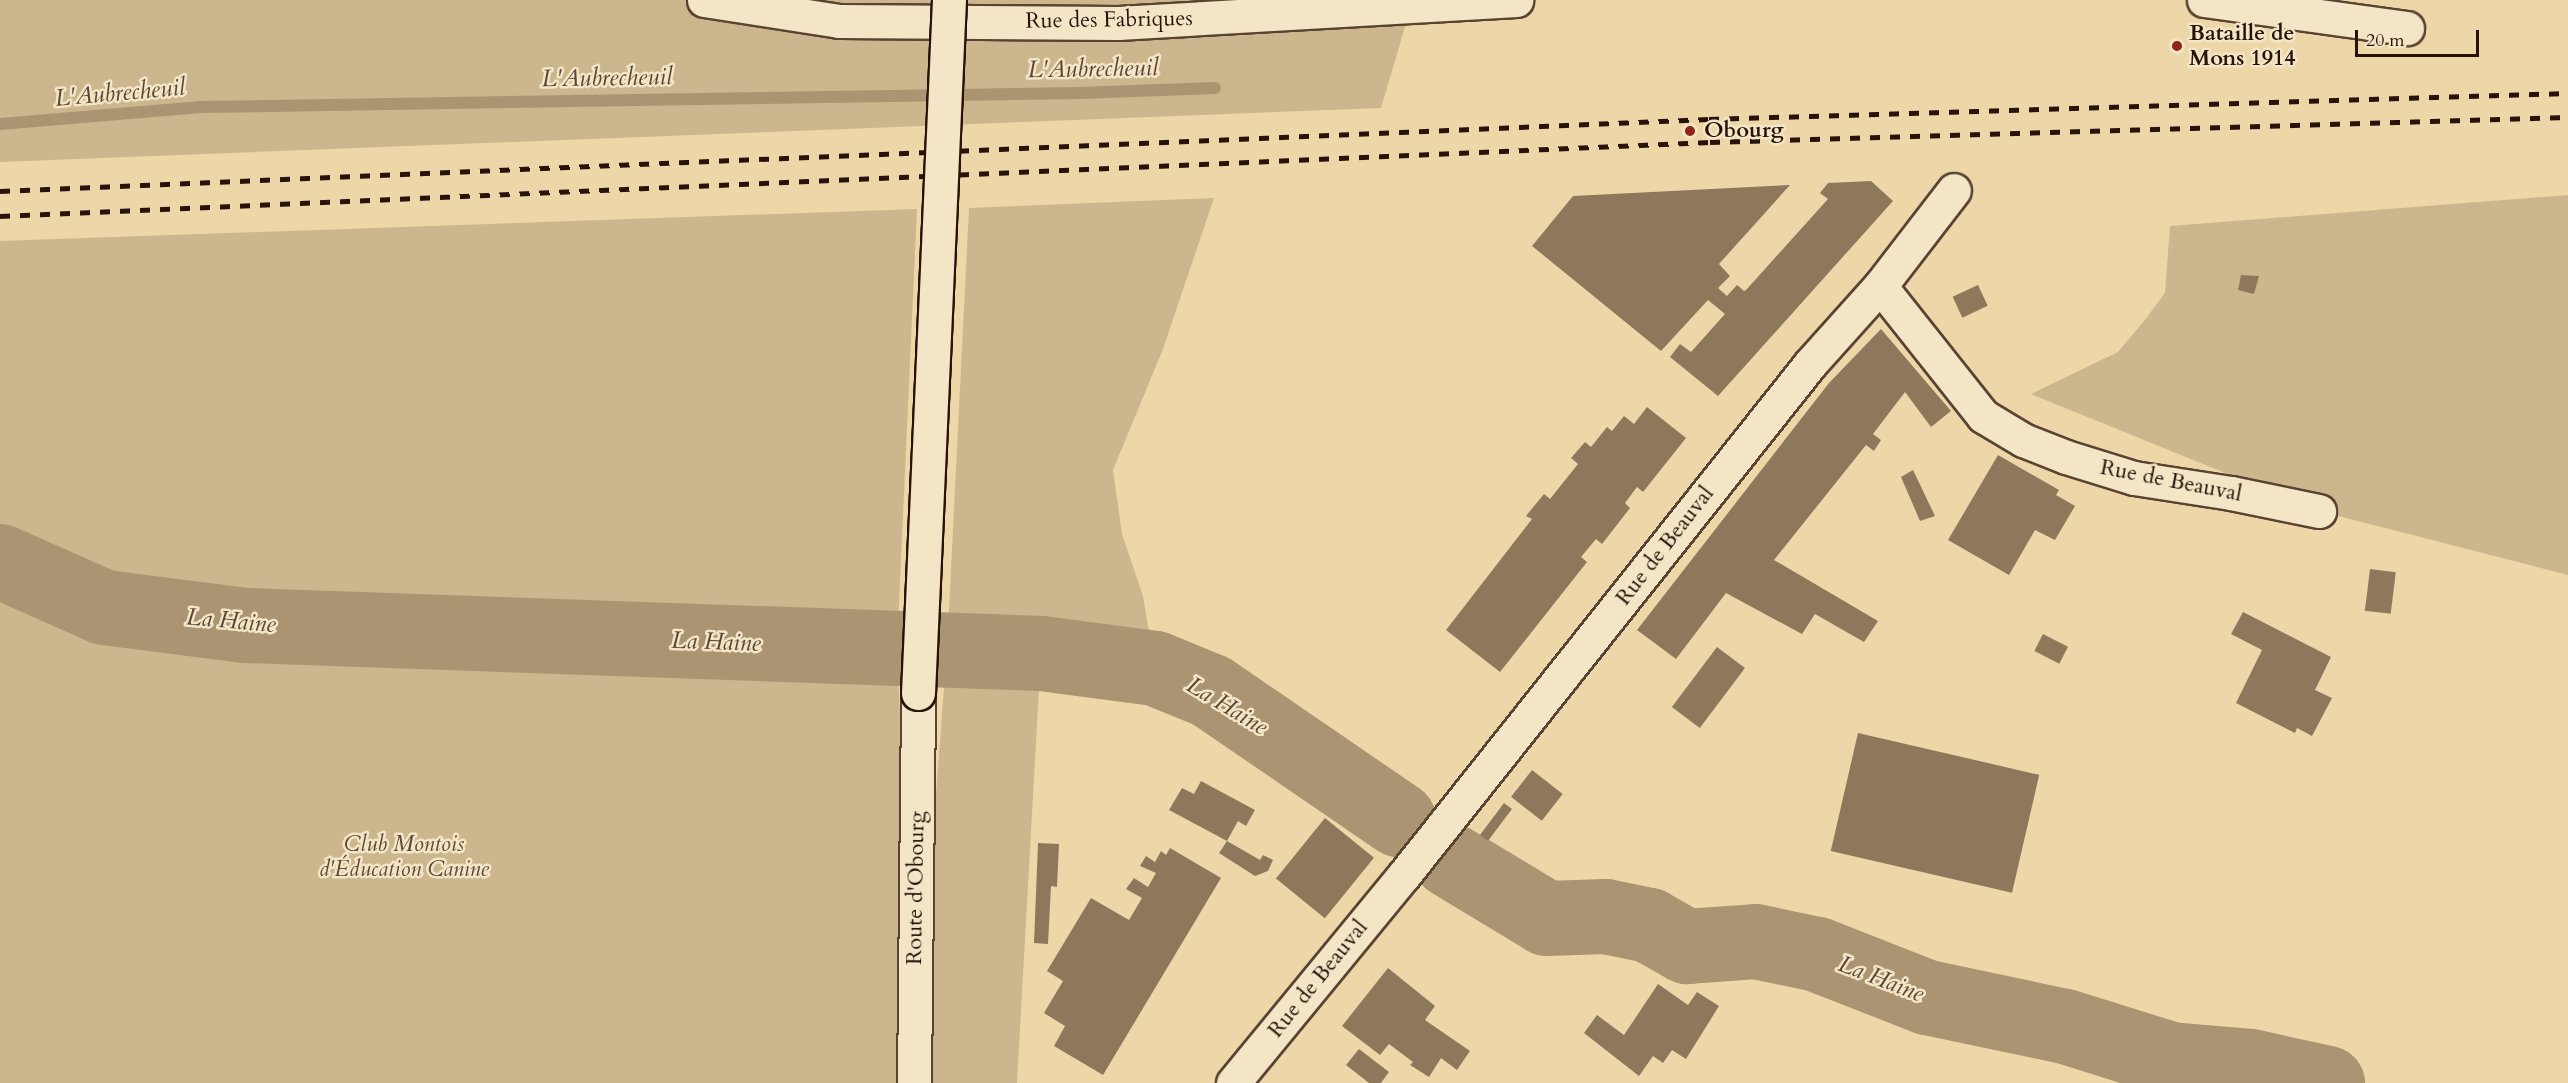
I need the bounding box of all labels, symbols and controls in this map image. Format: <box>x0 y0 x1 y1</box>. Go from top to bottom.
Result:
street label: Rue des Fabriques <box>1025 5 1193 35</box>
scale bar <box>2358 18 2482 56</box>
place label: Bataille de Mons 1914 <box>2189 20 2295 72</box>
text: 20 m <box>2366 28 2405 53</box>
marker: Bataille de Mons 1914 <box>2170 39 2184 53</box>
water label: L'Aubrecheuil <box>1027 53 1159 85</box>
water label: L'Aubrecheuil <box>541 62 673 94</box>
water label: L'Aubrecheuil <box>54 73 186 113</box>
place label: Obourg <box>1704 118 1784 144</box>
marker: Obourg <box>1681 122 1699 140</box>
street label: Rue de Beauval <box>2098 454 2244 508</box>
street label: Rue de Beauval <box>1610 481 1720 611</box>
water label: La Haine <box>185 603 277 639</box>
water label: La Haine <box>671 626 761 658</box>
water label: La Haine <box>1181 671 1273 741</box>
street label: Route d'Obourg <box>901 811 931 965</box>
park label: Club Montois d'Éducation Canine <box>319 831 489 882</box>
street label: Rue de Beauval <box>1263 915 1373 1043</box>
water label: La Haine <box>1834 950 1928 1008</box>

